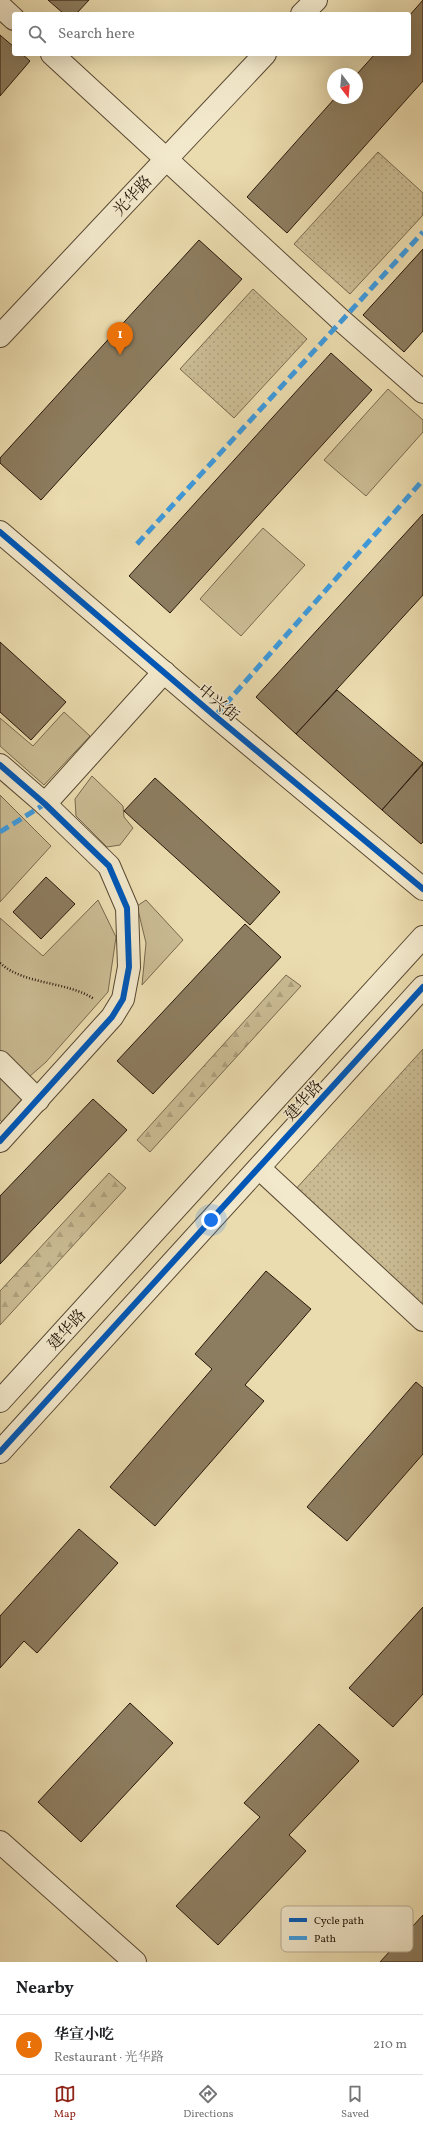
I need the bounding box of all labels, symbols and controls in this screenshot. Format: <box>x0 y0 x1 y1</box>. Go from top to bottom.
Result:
search box <box>12 12 411 56</box>
icon: search <box>26 23 48 45</box>
text: Search here <box>58 24 135 45</box>
north arrow <box>327 68 363 104</box>
street label: 光华路 <box>109 171 158 221</box>
pin: 1 <box>107 322 133 355</box>
street label: 中兴街 <box>192 680 243 727</box>
street label: 建华路 <box>280 1076 329 1127</box>
your location <box>201 1210 221 1230</box>
street label: 建华路 <box>43 1305 92 1356</box>
legend <box>281 1906 413 1952</box>
text: Cycle path <box>314 1914 364 1929</box>
text: Path <box>314 1932 337 1947</box>
text: Nearby <box>16 1977 74 2000</box>
text: 华宣小吃 <box>54 2025 114 2046</box>
text: 1 <box>26 2036 32 2054</box>
text: 210 m <box>373 2036 407 2054</box>
text: Restaurant · 光华路 <box>54 2049 164 2067</box>
tab: Map <box>54 2083 76 2122</box>
tab: Directions <box>183 2083 234 2122</box>
tab: Saved <box>341 2083 369 2122</box>

